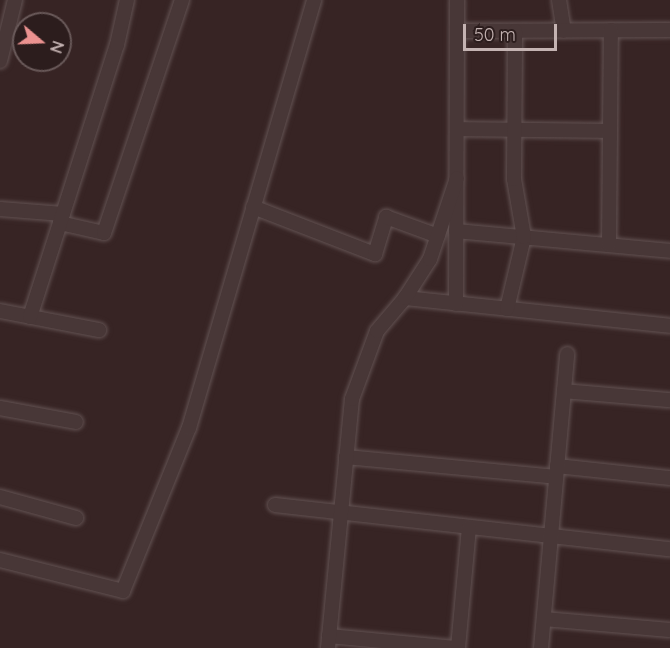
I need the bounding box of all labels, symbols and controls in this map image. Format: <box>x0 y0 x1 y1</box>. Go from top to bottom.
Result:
north arrow <box>12 12 72 72</box>
scale bar <box>466 12 560 50</box>
text: 50 m <box>474 23 516 46</box>
text: N <box>46 38 69 56</box>

